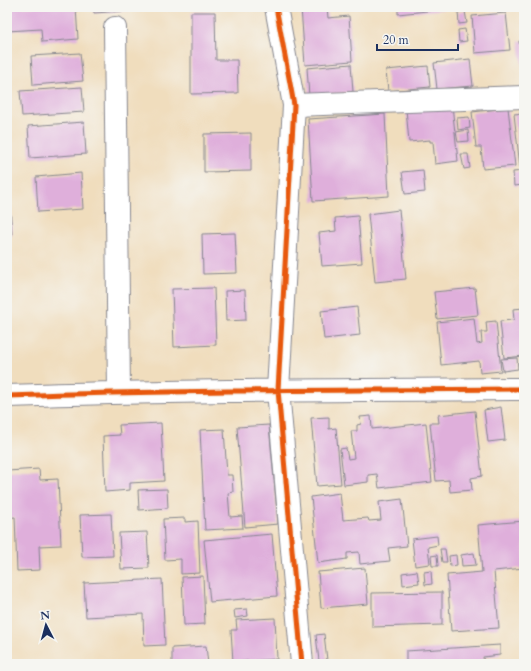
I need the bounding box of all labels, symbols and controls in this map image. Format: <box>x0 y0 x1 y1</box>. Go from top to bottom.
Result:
scale bar <box>377 26 458 52</box>
text: 20 m <box>383 32 410 48</box>
north arrow <box>26 605 66 645</box>
text: N <box>39 608 51 624</box>

